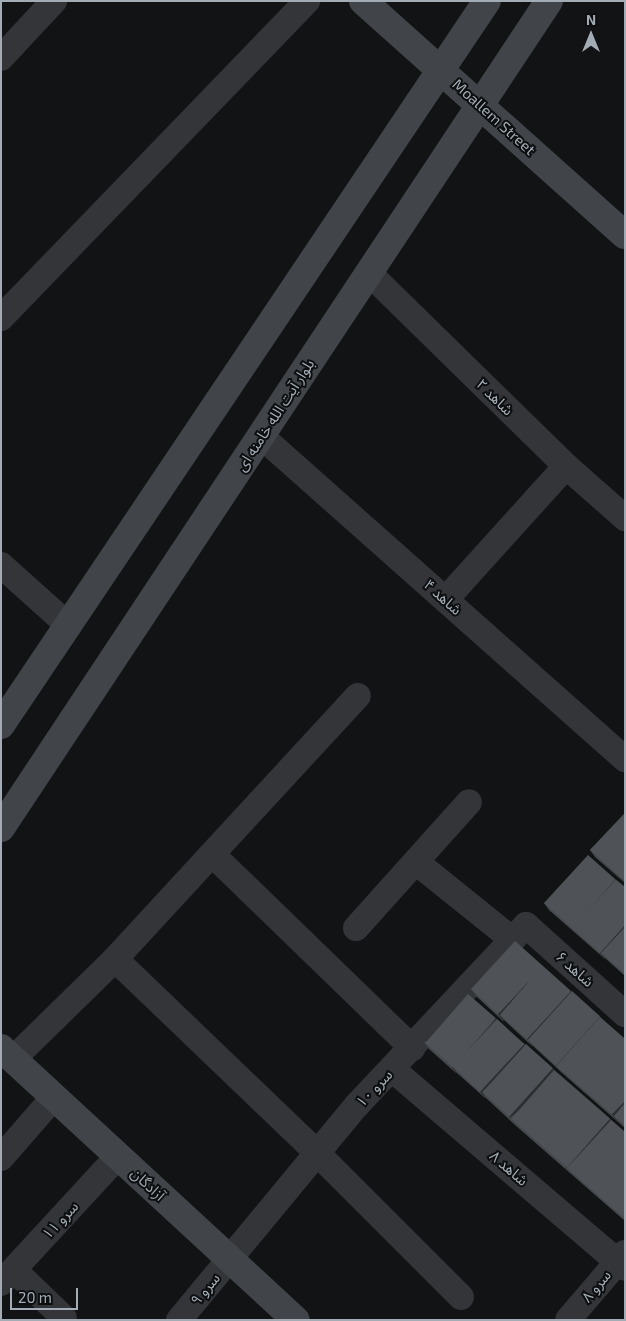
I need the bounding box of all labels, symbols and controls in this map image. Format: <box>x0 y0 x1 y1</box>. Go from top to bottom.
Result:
north arrow <box>566 10 616 60</box>
text: N <box>586 11 596 28</box>
street label: Moallem Street <box>449 75 539 159</box>
street label: بلوار آیت الله خامنه ای <box>232 355 318 475</box>
street label: شاهد ۲ <box>473 375 517 419</box>
street label: شاهد ۴ <box>420 575 466 619</box>
street label: شاهد ۶ <box>552 947 598 991</box>
street label: سرو ۱۰ <box>352 1066 396 1110</box>
street label: شاهد ۸ <box>486 1147 532 1189</box>
street label: آزادگان <box>127 1164 169 1204</box>
street label: سرو ۱۱ <box>38 1197 82 1243</box>
street label: سرو ۸ <box>577 1266 615 1306</box>
street label: سرو ۹ <box>186 1269 224 1309</box>
scale bar <box>12 1278 80 1310</box>
text: 20 m <box>18 1288 52 1306</box>

